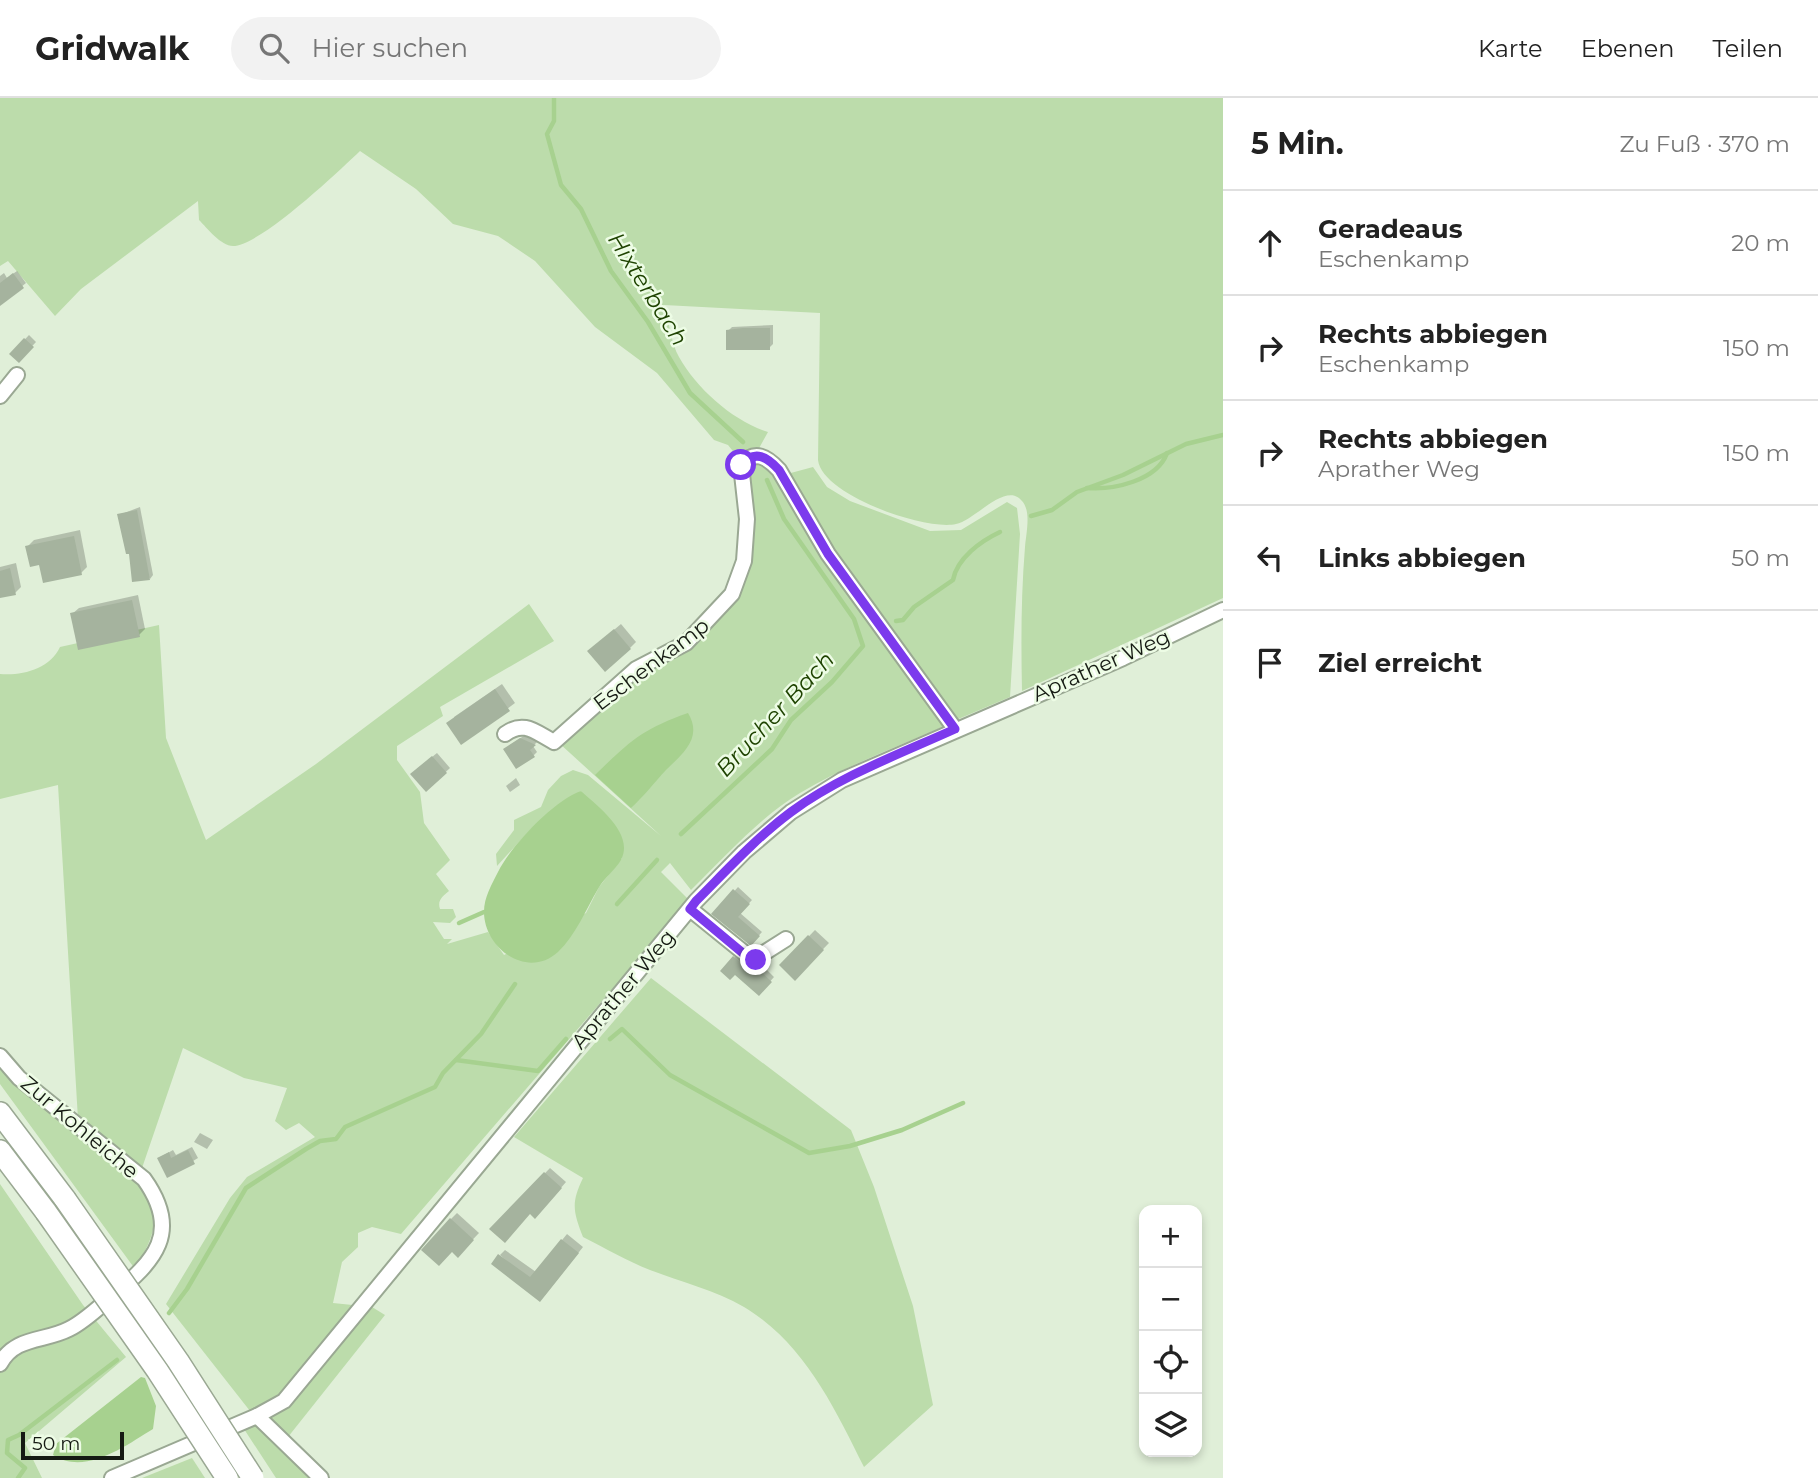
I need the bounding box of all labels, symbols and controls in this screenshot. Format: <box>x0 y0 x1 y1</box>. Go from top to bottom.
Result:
search box <box>231 17 721 80</box>
text: Gridwalk <box>35 28 189 68</box>
icon: search <box>255 29 293 67</box>
text: Hier suchen <box>311 32 468 64</box>
text: Karte <box>1478 34 1543 63</box>
text: Ebenen <box>1581 34 1674 63</box>
text: Teilen <box>1712 34 1783 63</box>
text: 5 Min. <box>1251 125 1344 162</box>
text: Zu Fuß · 370 m <box>1619 130 1790 158</box>
text: Geradeaus <box>1318 213 1463 245</box>
icon: ahead <box>1251 224 1289 262</box>
water label: Hixterbach <box>602 227 694 351</box>
text: 20 m <box>1731 229 1790 257</box>
text: Eschenkamp <box>1318 245 1469 273</box>
text: Rechts abbiegen <box>1318 318 1548 350</box>
icon: right <box>1251 329 1289 367</box>
text: 150 m <box>1723 334 1790 362</box>
text: Eschenkamp <box>1318 350 1469 378</box>
text: Rechts abbiegen <box>1318 423 1548 455</box>
icon: right <box>1251 434 1289 472</box>
text: 150 m <box>1723 439 1790 467</box>
route start <box>725 449 756 480</box>
text: Aprather Weg <box>1318 455 1480 483</box>
icon: left <box>1251 539 1289 577</box>
text: Links abbiegen <box>1318 542 1526 574</box>
text: 50 m <box>1731 544 1790 572</box>
street label: Eschenkamp <box>588 612 714 716</box>
street label: Aprather Weg <box>1028 624 1174 706</box>
icon: arrive <box>1251 644 1289 682</box>
water label: Brucher Bach <box>710 646 840 782</box>
text: Ziel erreicht <box>1318 647 1482 679</box>
street label: Aprather Weg <box>566 924 680 1054</box>
route end <box>740 944 771 975</box>
street label: Zur Kohleiche <box>16 1071 144 1183</box>
map controls <box>1139 1205 1202 1457</box>
button: + <box>1139 1205 1202 1268</box>
button: − <box>1139 1268 1202 1331</box>
button: locate <box>1139 1331 1202 1394</box>
button: layers <box>1139 1394 1202 1457</box>
scale bar <box>21 1429 124 1461</box>
text: 50 m <box>32 1432 80 1455</box>

